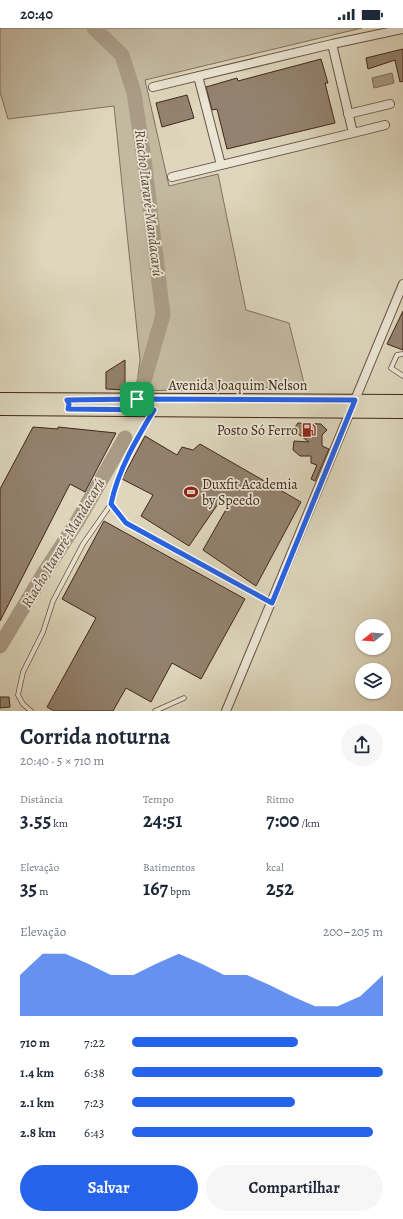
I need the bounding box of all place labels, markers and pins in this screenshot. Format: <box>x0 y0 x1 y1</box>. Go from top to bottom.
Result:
pin <box>120 382 154 416</box>
place label: Posto Só Ferro <box>217 421 298 440</box>
fuel station icon: Posto Só Ferro <box>301 422 317 438</box>
place label: Duxfit Academia by Speedo <box>202 475 298 510</box>
sports icon: Duxfit Academia by Speedo <box>183 484 199 500</box>

